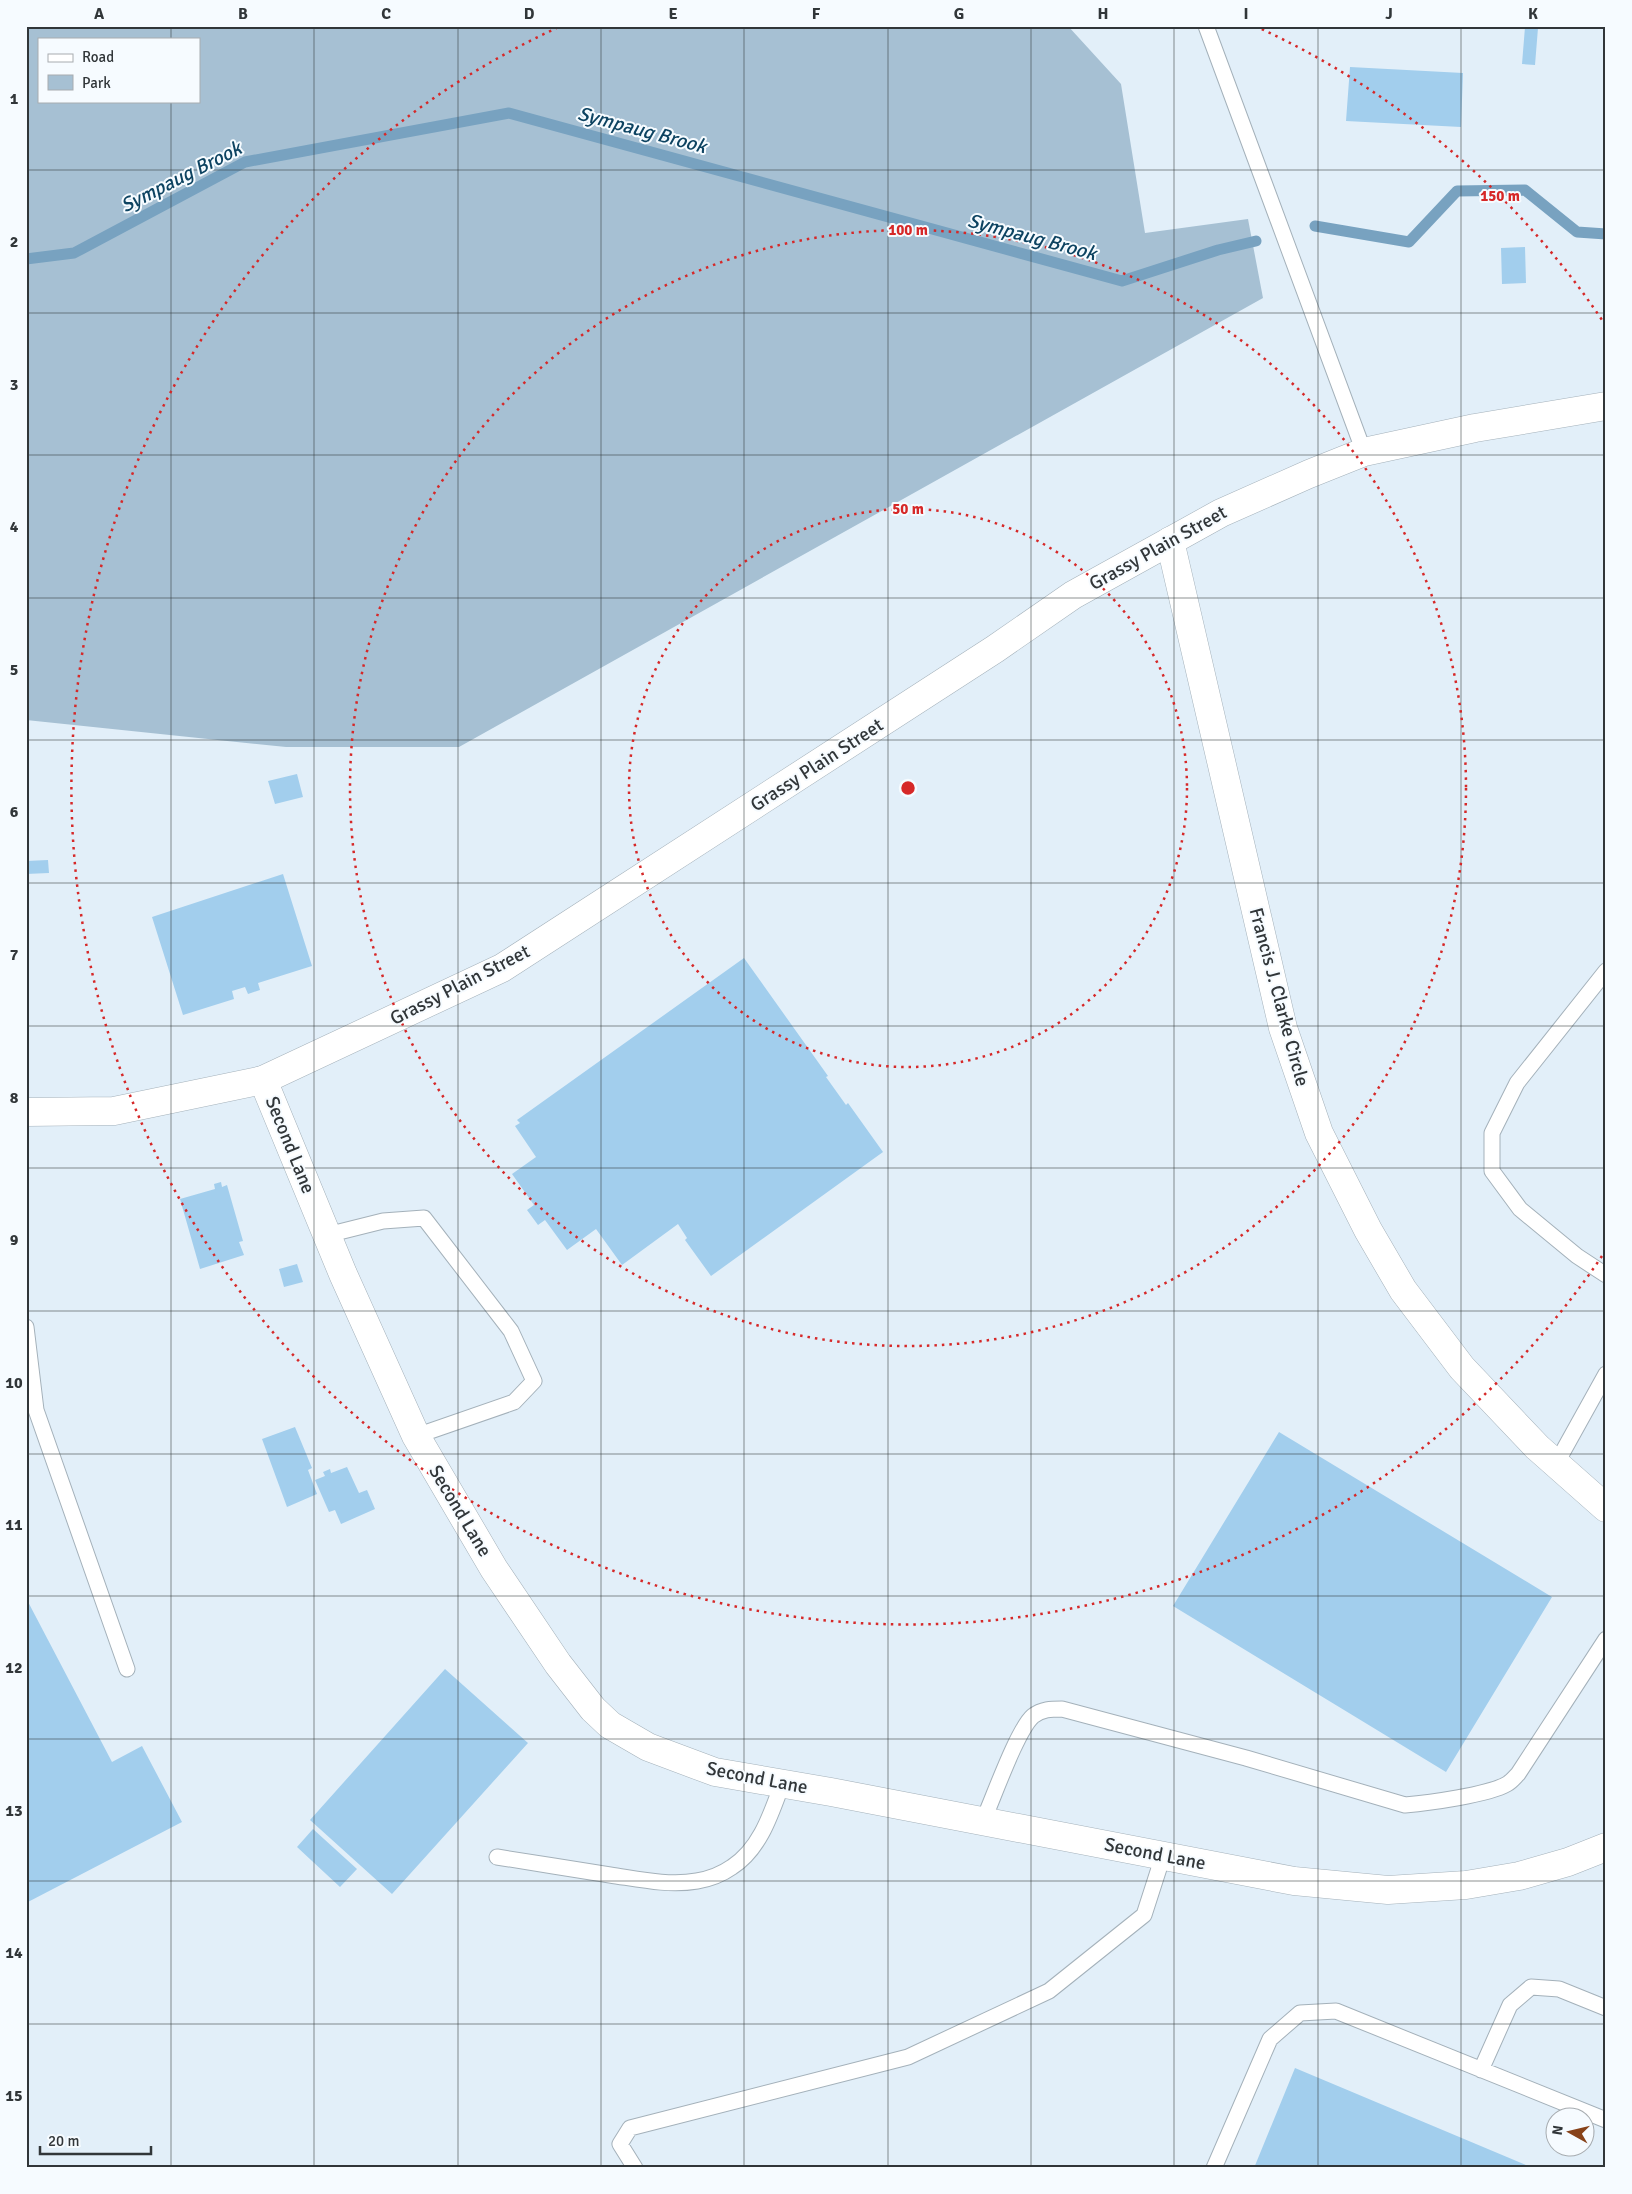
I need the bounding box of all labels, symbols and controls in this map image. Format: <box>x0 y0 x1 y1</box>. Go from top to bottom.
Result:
text: A <box>94 4 105 24</box>
text: B <box>238 4 248 24</box>
text: C <box>381 4 391 24</box>
text: D <box>524 4 535 24</box>
text: E <box>668 4 678 24</box>
text: F <box>812 4 821 24</box>
text: G <box>954 4 964 24</box>
text: H <box>1098 4 1108 24</box>
text: I <box>1243 4 1249 24</box>
text: J <box>1385 4 1393 24</box>
text: K <box>1528 4 1538 24</box>
legend <box>38 38 200 102</box>
text: Road <box>82 48 114 66</box>
text: Park <box>82 74 111 92</box>
text: 1 <box>10 89 19 109</box>
water label: Sympaug Brook <box>575 101 711 160</box>
water label: Sympaug Brook <box>116 135 247 218</box>
text: 150 m <box>1480 187 1520 205</box>
water label: Sympaug Brook <box>965 208 1101 267</box>
text: 100 m <box>888 221 928 239</box>
text: 2 <box>10 232 18 252</box>
text: 3 <box>10 375 18 395</box>
text: 50 m <box>892 500 924 518</box>
street label: Grassy Plain Street <box>1085 500 1231 596</box>
text: 4 <box>10 517 19 537</box>
text: 5 <box>10 660 18 680</box>
street label: Grassy Plain Street <box>746 713 888 817</box>
centre of rings <box>899 779 917 797</box>
text: 6 <box>10 802 19 822</box>
street label: Francis J. Clarke Circle <box>1244 905 1314 1089</box>
street label: Grassy Plain Street <box>386 939 534 1031</box>
text: 7 <box>10 945 19 965</box>
text: 8 <box>10 1088 19 1108</box>
street label: Second Lane <box>260 1093 320 1197</box>
text: 9 <box>10 1230 19 1250</box>
text: 10 <box>5 1373 23 1393</box>
street label: Second Lane <box>423 1461 497 1561</box>
text: 11 <box>5 1515 23 1535</box>
text: 12 <box>5 1658 23 1678</box>
street label: Second Lane <box>704 1756 810 1800</box>
text: 13 <box>5 1801 23 1821</box>
street label: Second Lane <box>1102 1832 1208 1876</box>
text: 14 <box>5 1943 23 1963</box>
text: 15 <box>5 2086 23 2106</box>
north arrow <box>1544 2106 1594 2156</box>
scale bar <box>40 2124 151 2156</box>
text: N <box>1549 2124 1567 2136</box>
text: 20 m <box>48 2132 79 2150</box>

